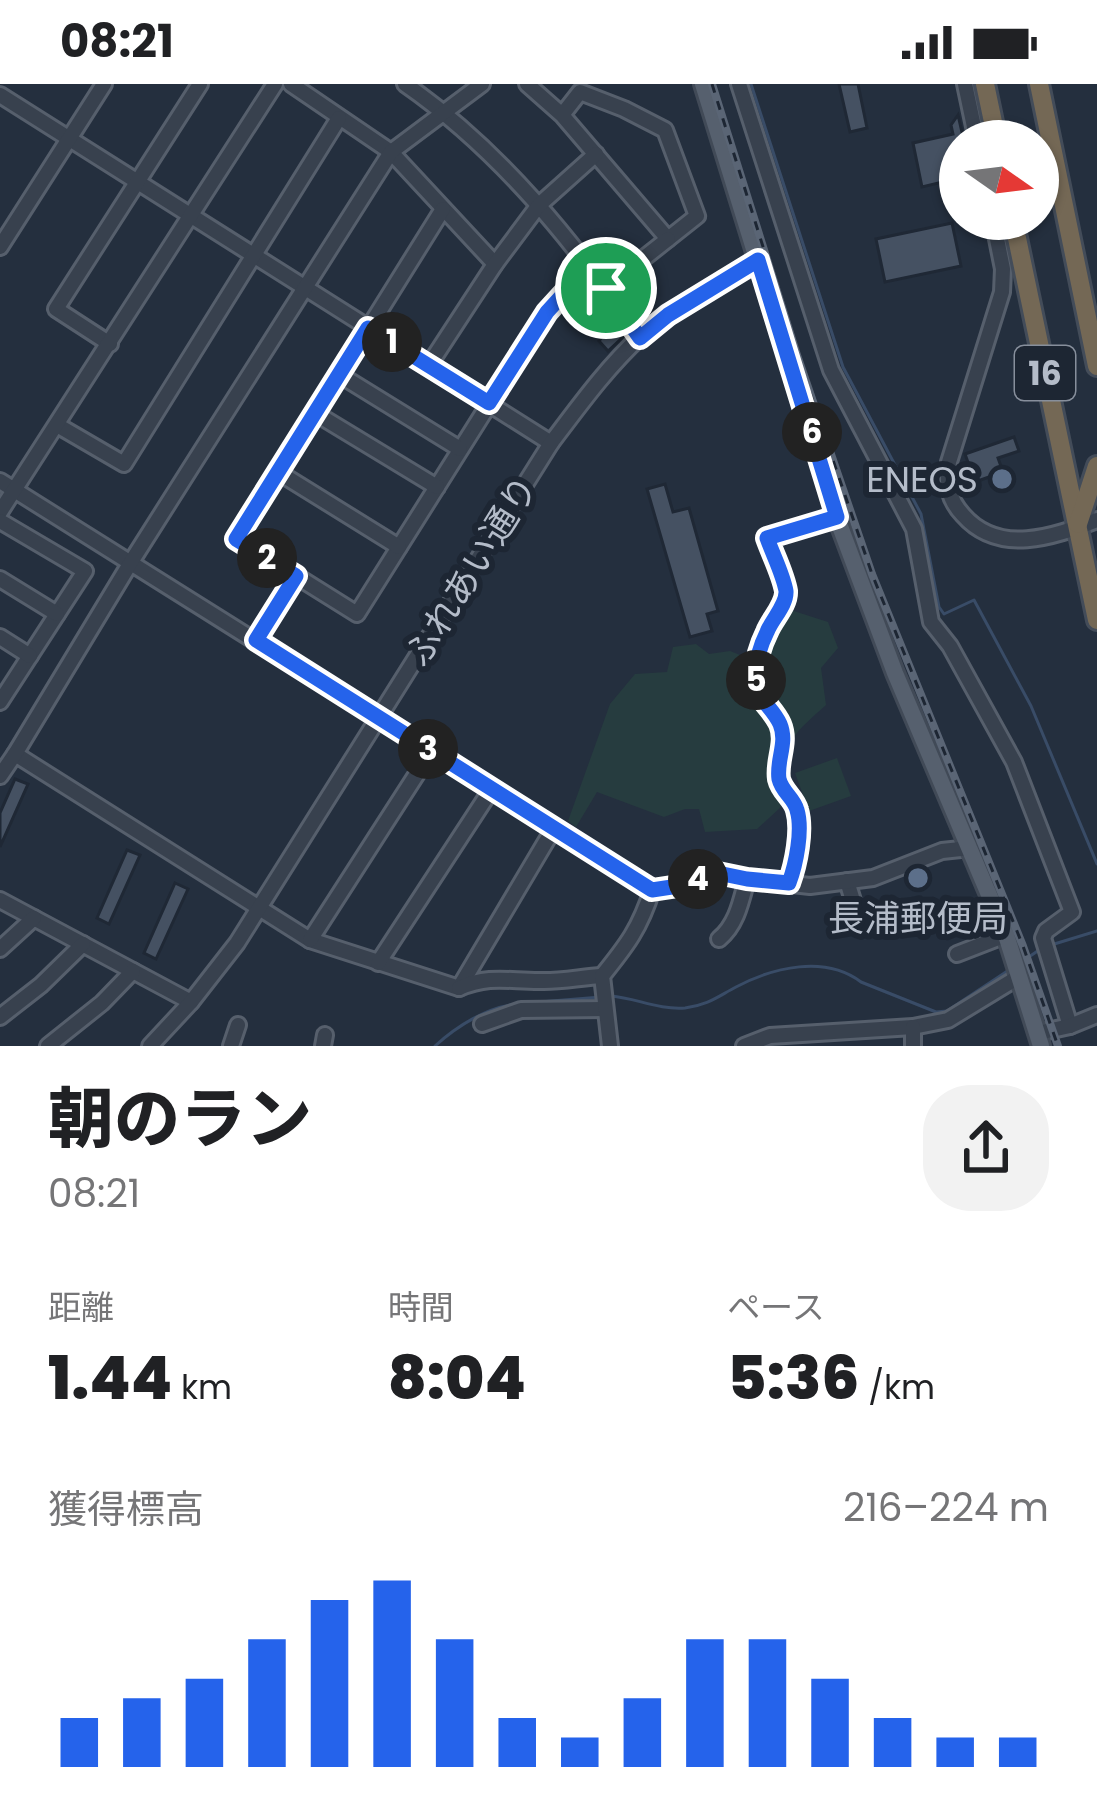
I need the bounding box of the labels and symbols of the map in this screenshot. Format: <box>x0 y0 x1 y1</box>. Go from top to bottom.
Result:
north arrow <box>939 120 1059 240</box>
pin <box>555 237 657 339</box>
pin: 1 <box>362 312 422 372</box>
road number: 16 <box>1015 346 1075 400</box>
pin: 6 <box>782 402 842 462</box>
place label: ENEOS <box>866 454 978 505</box>
street label: ふれあい通り <box>392 466 550 676</box>
marker: ENEOS <box>989 466 1015 492</box>
pin: 2 <box>237 528 297 588</box>
pin: 5 <box>726 650 786 710</box>
pin: 3 <box>398 719 458 779</box>
pin: 4 <box>668 849 728 909</box>
marker: 長浦郵便局 <box>905 865 931 891</box>
place label: 長浦郵便局 <box>828 893 1008 944</box>

